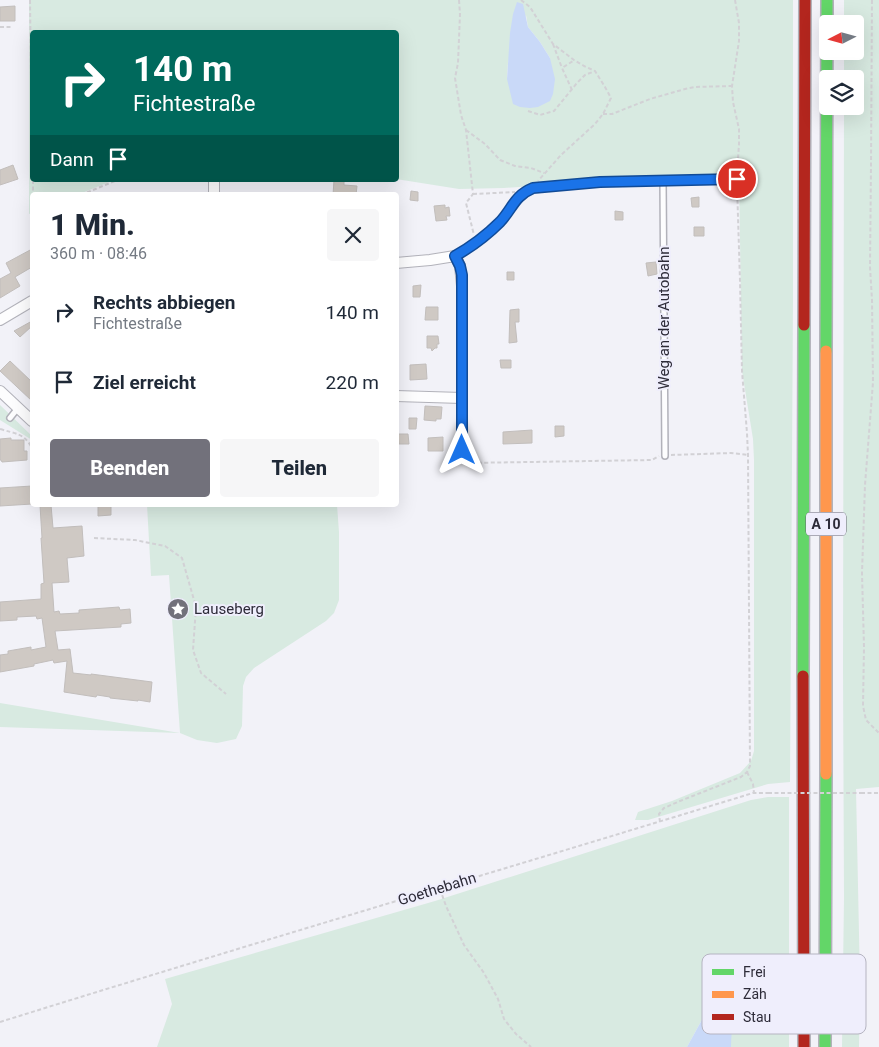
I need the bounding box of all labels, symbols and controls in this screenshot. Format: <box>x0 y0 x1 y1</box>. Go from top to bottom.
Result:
north arrow <box>819 15 864 60</box>
map controls <box>819 15 864 115</box>
text: 140 m <box>133 49 232 90</box>
icon: right <box>50 50 115 115</box>
button: layers <box>819 70 864 115</box>
text: Fichtestraße <box>133 91 255 116</box>
icon: arrive <box>104 145 132 173</box>
text: Dann <box>50 148 94 171</box>
pin <box>716 158 758 200</box>
icon: arrive <box>723 165 751 193</box>
text: 1 Min. <box>50 207 135 242</box>
button: close <box>327 209 379 261</box>
text: 360 m · 08:46 <box>50 244 147 263</box>
street label: Weg an der Autobahn <box>655 247 673 389</box>
text: Rechts abbiegen <box>93 291 235 314</box>
icon: right <box>50 298 78 326</box>
text: 140 m <box>326 301 379 324</box>
text: Fichtestraße <box>93 314 182 333</box>
icon: arrive <box>50 368 78 396</box>
text: Ziel erreicht <box>93 371 196 394</box>
text: 220 m <box>326 371 379 394</box>
position arrow <box>435 423 487 475</box>
button: Beenden <box>50 439 210 497</box>
button: Teilen <box>220 439 379 497</box>
road number: A 10 <box>806 512 846 536</box>
place icon: Lauseberg <box>166 597 190 621</box>
place label: Lauseberg <box>194 600 264 618</box>
street label: Goethebahn <box>396 869 478 909</box>
legend <box>702 954 866 1034</box>
text: Frei <box>743 964 766 980</box>
text: Zäh <box>743 986 767 1002</box>
text: Stau <box>743 1009 771 1025</box>

